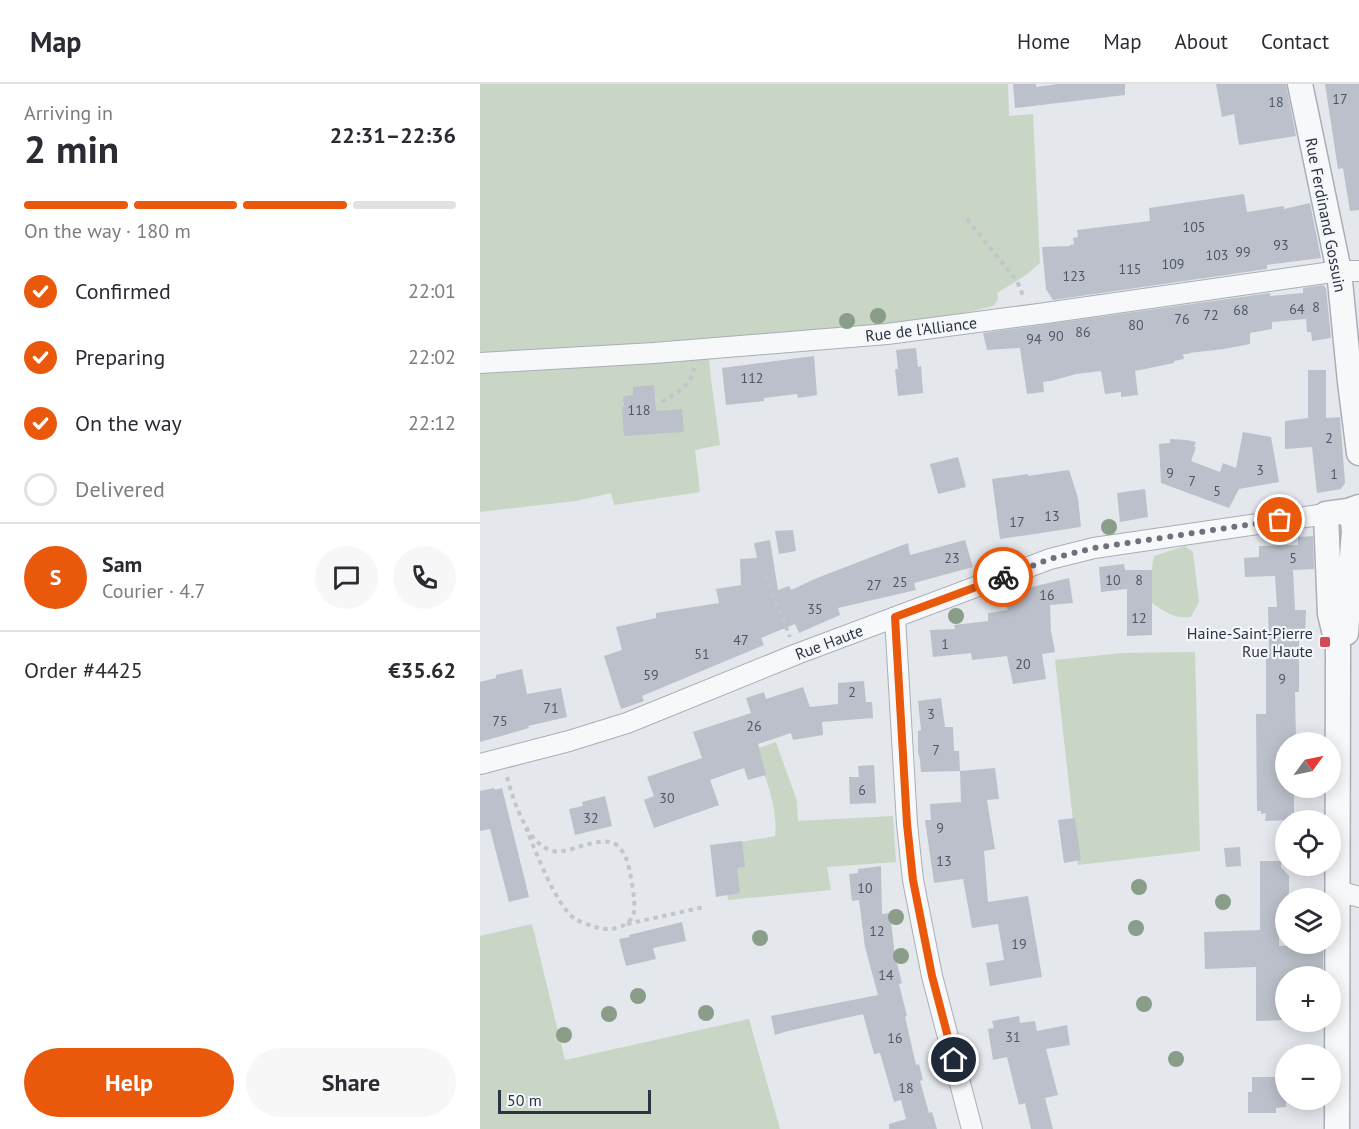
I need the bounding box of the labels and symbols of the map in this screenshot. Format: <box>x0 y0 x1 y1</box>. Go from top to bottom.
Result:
house number: 17 <box>1332 90 1348 108</box>
house number: 18 <box>1268 93 1284 111</box>
street label: Rue Ferdinand Gossuin <box>1301 136 1351 294</box>
house number: 105 <box>1183 218 1205 236</box>
house number: 93 <box>1273 236 1289 254</box>
house number: 99 <box>1235 243 1251 261</box>
house number: 103 <box>1206 246 1228 264</box>
house number: 109 <box>1162 255 1184 273</box>
house number: 115 <box>1119 260 1141 278</box>
house number: 123 <box>1063 267 1085 285</box>
house number: 8 <box>1312 298 1320 316</box>
house number: 64 <box>1289 300 1305 318</box>
house number: 68 <box>1233 301 1249 319</box>
house number: 72 <box>1203 306 1219 324</box>
house number: 76 <box>1174 310 1190 328</box>
street label: Rue de l'Alliance <box>864 312 978 346</box>
house number: 80 <box>1128 316 1144 334</box>
house number: 86 <box>1075 323 1091 341</box>
house number: 90 <box>1048 327 1064 345</box>
house number: 94 <box>1026 330 1042 348</box>
house number: 112 <box>741 369 763 387</box>
house number: 118 <box>628 401 650 419</box>
house number: 2 <box>1325 429 1333 447</box>
house number: 3 <box>1256 461 1264 479</box>
house number: 9 <box>1166 464 1174 482</box>
house number: 1 <box>1330 465 1338 483</box>
house number: 7 <box>1188 472 1196 490</box>
house number: 5 <box>1213 482 1221 500</box>
pin <box>1254 494 1305 545</box>
house number: 13 <box>1044 507 1060 525</box>
house number: 17 <box>1009 513 1025 531</box>
courier <box>973 547 1033 607</box>
house number: 23 <box>944 549 960 567</box>
house number: 5 <box>1289 549 1297 567</box>
house number: 10 <box>1105 571 1121 589</box>
house number: 8 <box>1135 571 1143 589</box>
house number: 25 <box>892 573 908 591</box>
house number: 27 <box>866 576 882 594</box>
house number: 16 <box>1039 586 1055 604</box>
house number: 35 <box>807 600 823 618</box>
house number: 12 <box>1131 609 1147 627</box>
street label: Rue Haute <box>792 620 866 664</box>
place label: Haine-Saint-Pierre Rue Haute <box>1187 623 1313 661</box>
house number: 47 <box>733 631 749 649</box>
house number: 1 <box>941 635 949 653</box>
marker: Haine-Saint-Pierre Rue Haute <box>1318 635 1332 649</box>
house number: 51 <box>694 645 710 663</box>
house number: 20 <box>1015 655 1031 673</box>
house number: 59 <box>643 666 659 684</box>
house number: 9 <box>1278 670 1286 688</box>
house number: 2 <box>848 683 856 701</box>
house number: 71 <box>543 699 559 717</box>
house number: 3 <box>927 705 935 723</box>
house number: 75 <box>492 712 508 730</box>
house number: 26 <box>746 717 762 735</box>
north arrow <box>1275 732 1341 798</box>
house number: 7 <box>932 741 940 759</box>
house number: 6 <box>858 781 866 799</box>
house number: 30 <box>659 789 675 807</box>
house number: 32 <box>583 809 599 827</box>
house number: 9 <box>936 819 944 837</box>
house number: 13 <box>936 852 952 870</box>
house number: 10 <box>857 879 873 897</box>
house number: 12 <box>869 922 885 940</box>
house number: 19 <box>1011 935 1027 953</box>
house number: 14 <box>878 966 894 984</box>
house number: 31 <box>1005 1028 1021 1046</box>
house number: 16 <box>887 1029 903 1047</box>
pin <box>928 1034 979 1085</box>
house number: 18 <box>898 1079 914 1097</box>
scale bar <box>498 1087 651 1114</box>

